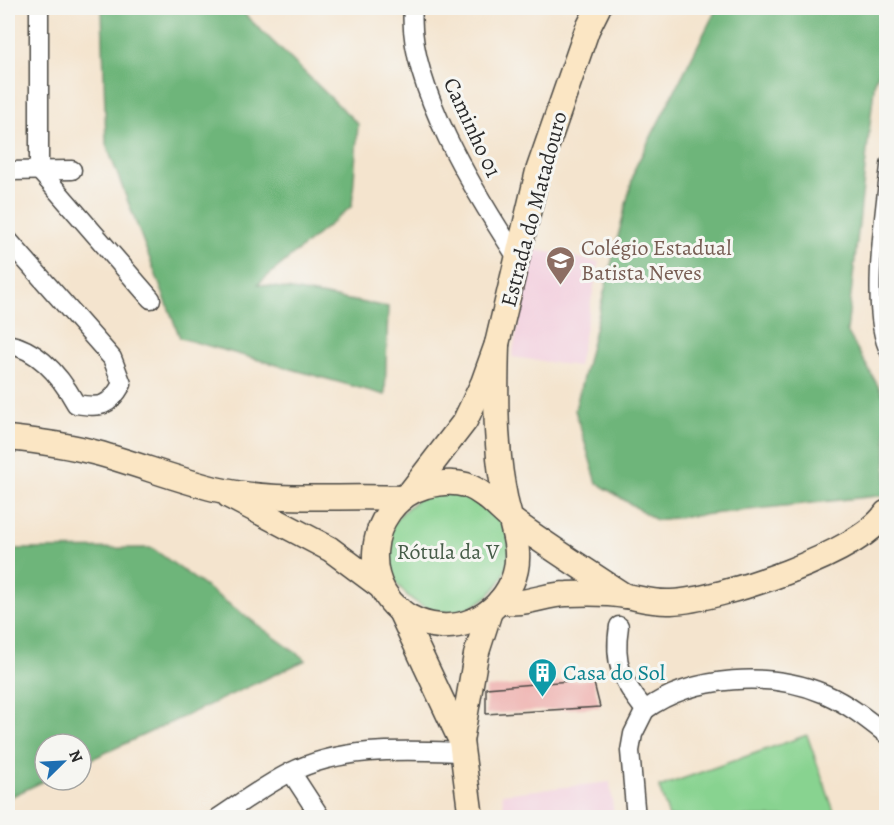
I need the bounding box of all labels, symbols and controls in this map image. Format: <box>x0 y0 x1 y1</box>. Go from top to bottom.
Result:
street label: Caminho 01 <box>436 73 508 182</box>
street label: Estrada do Matadouro <box>493 108 574 310</box>
place label: Colégio Estadual Batista Neves <box>581 233 732 288</box>
school or university icon: Colégio Estadual Batista Neves <box>544 244 576 286</box>
park label: Rótula da V <box>397 537 500 567</box>
building icon: Casa do Sol <box>526 656 558 698</box>
place label: Casa do Sol <box>563 658 665 688</box>
north arrow <box>33 732 93 792</box>
text: N <box>63 747 88 766</box>

